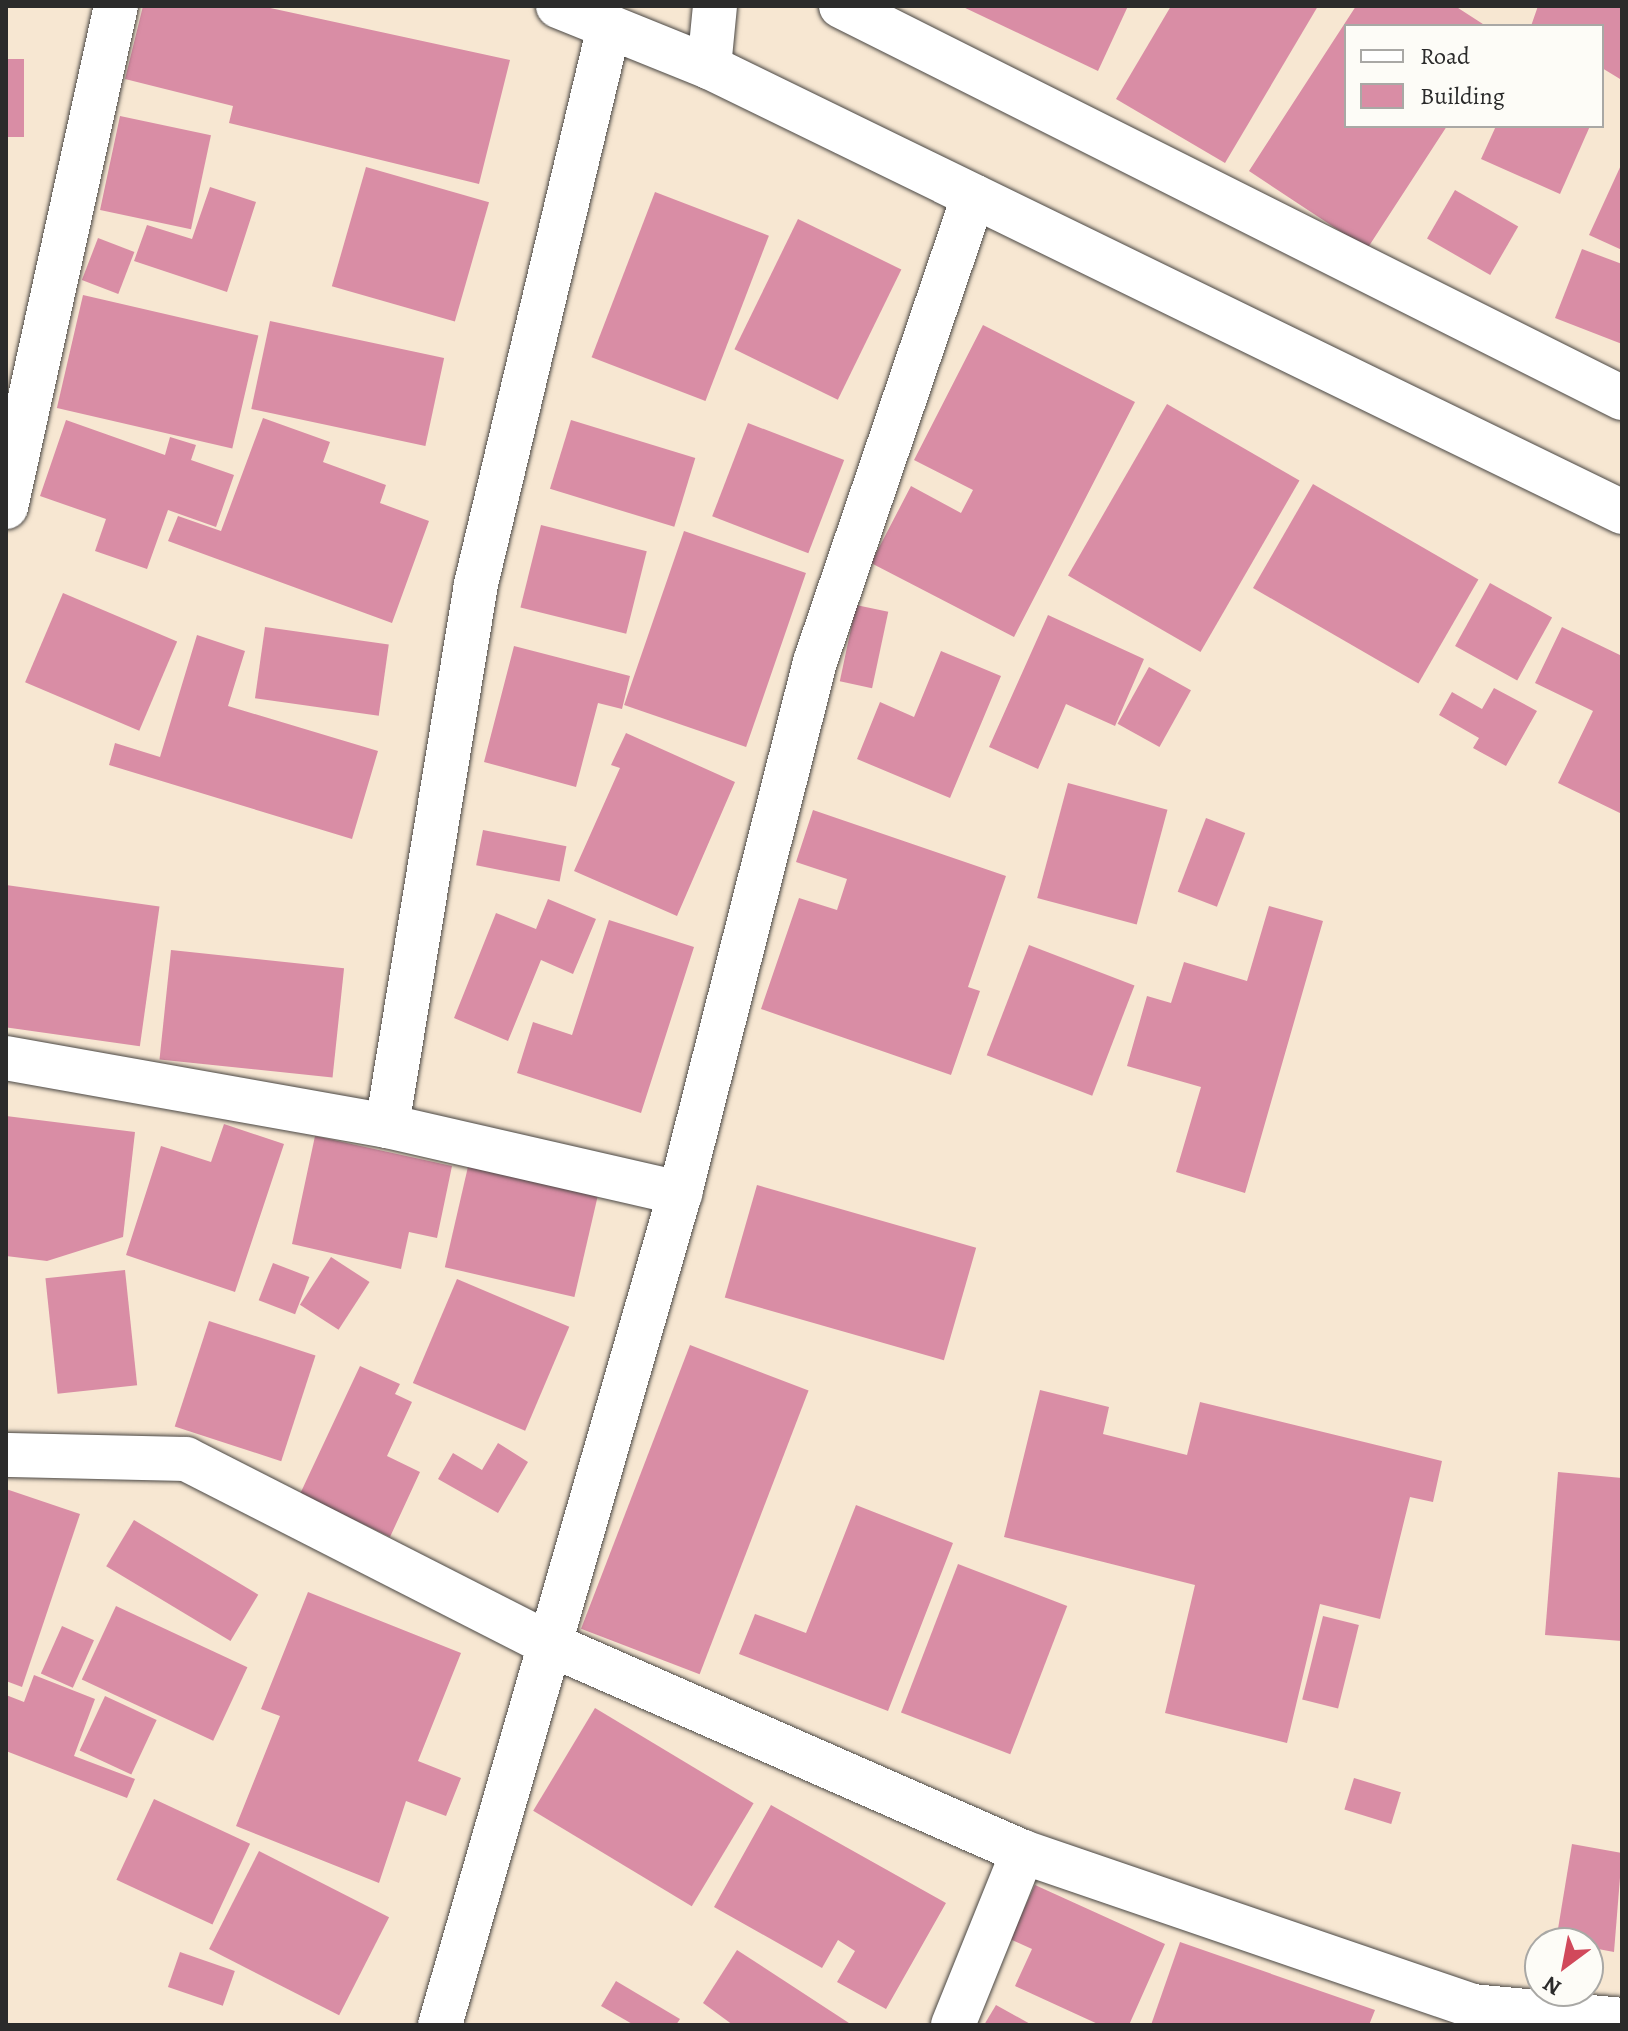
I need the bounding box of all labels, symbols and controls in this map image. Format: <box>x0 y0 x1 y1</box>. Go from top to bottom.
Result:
legend <box>1344 24 1604 128</box>
text: Road <box>1420 40 1470 72</box>
text: Building <box>1420 80 1505 112</box>
north arrow <box>1524 1927 1604 2007</box>
text: N <box>1538 1969 1567 2003</box>

